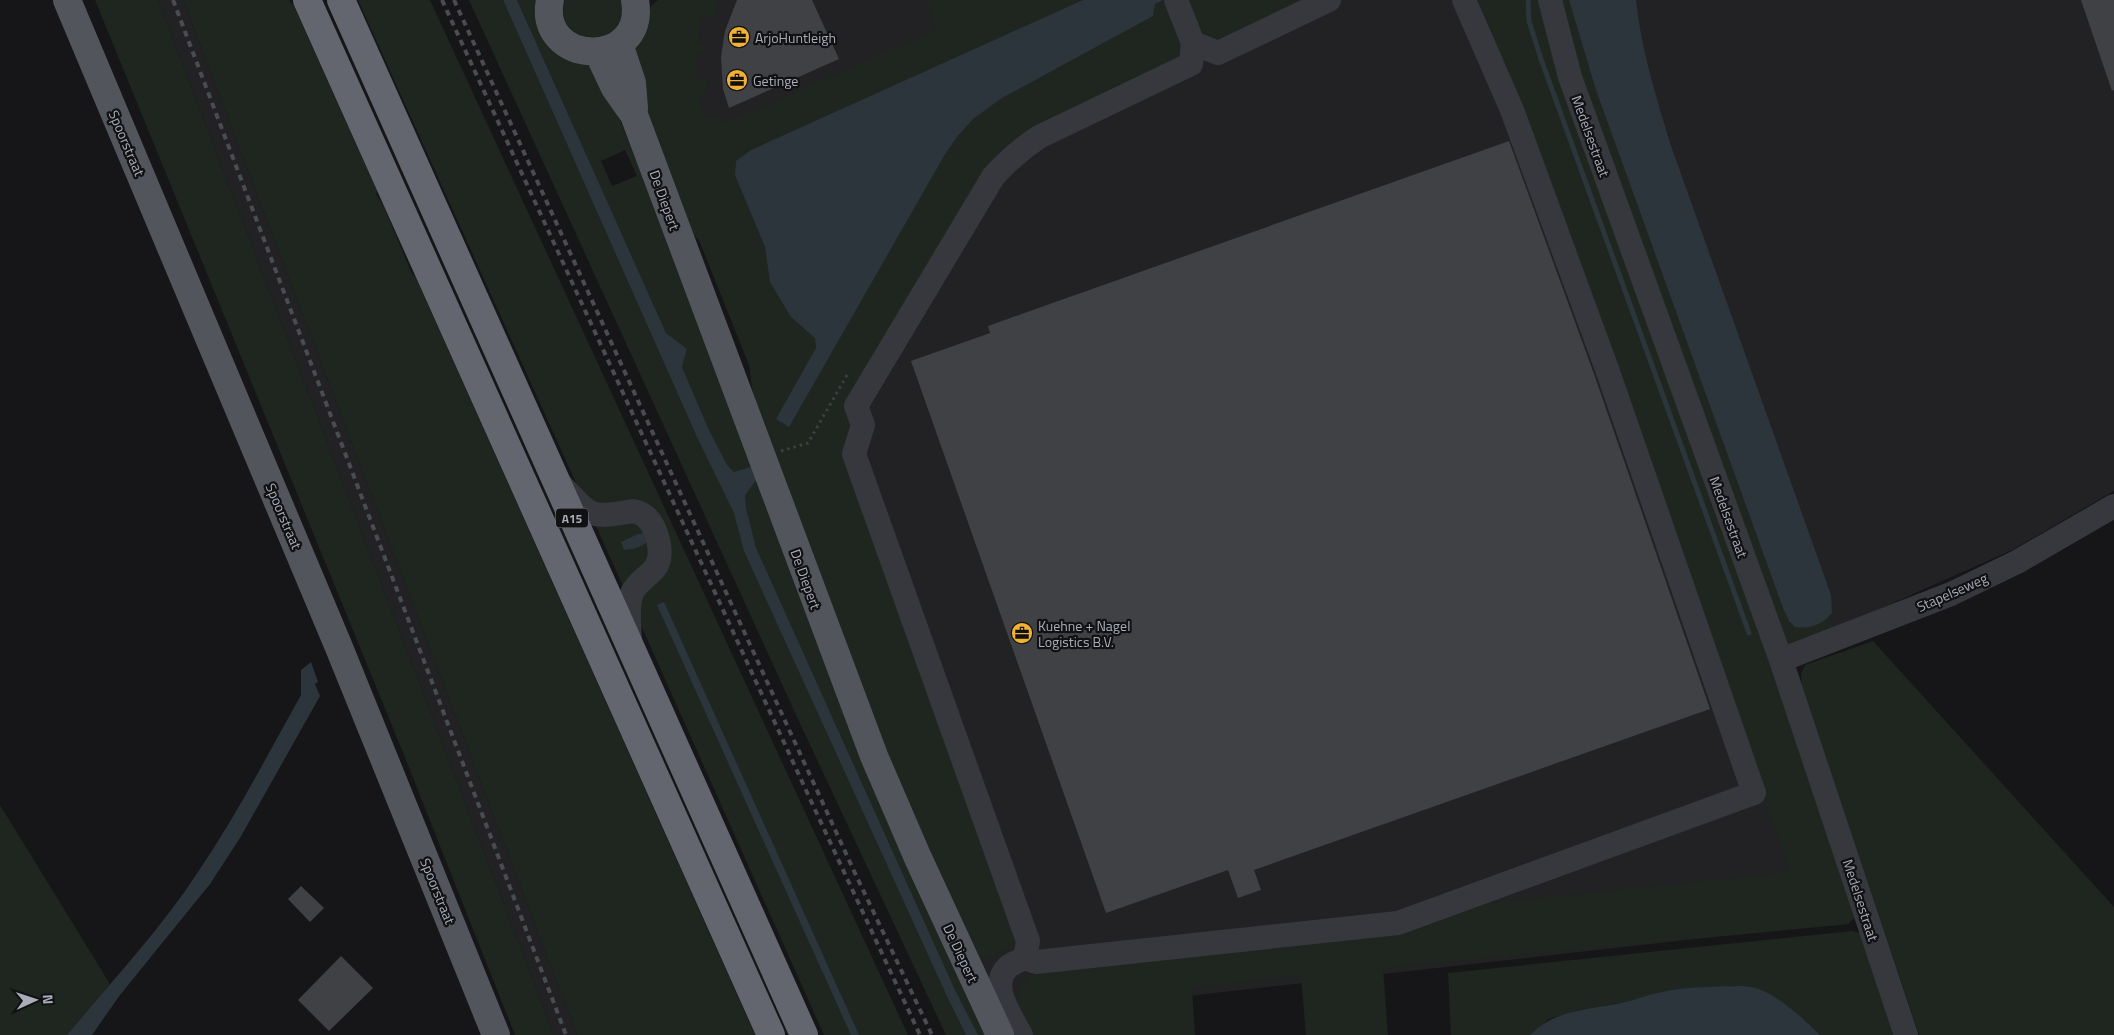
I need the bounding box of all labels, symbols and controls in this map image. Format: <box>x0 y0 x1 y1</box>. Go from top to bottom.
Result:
office icon: ArjoHuntleigh <box>727 25 751 49</box>
place label: ArjoHuntleigh <box>755 27 836 48</box>
office icon: Getinge <box>725 68 749 92</box>
place label: Getinge <box>753 70 798 91</box>
street label: Medelsestraat <box>1567 92 1615 180</box>
street label: Spoorstraat <box>104 107 150 179</box>
street label: De Diepert <box>644 167 686 233</box>
street label: Medelsestraat <box>1705 473 1753 561</box>
street label: Spoorstraat <box>261 480 307 552</box>
road number: A15 <box>556 508 588 528</box>
street label: De Diepert <box>785 546 827 612</box>
street label: Stapelseweg <box>1913 567 1991 617</box>
place label: Kuehne + Nagel Logistics B.V. <box>1038 615 1130 652</box>
office icon: Kuehne + Nagel Logistics B.V. <box>1010 621 1034 645</box>
street label: Spoorstraat <box>415 855 461 927</box>
street label: Medelsestraat <box>1838 856 1884 944</box>
street label: De Diepert <box>938 920 984 986</box>
north arrow <box>10 975 60 1025</box>
text: N <box>38 994 59 1005</box>

